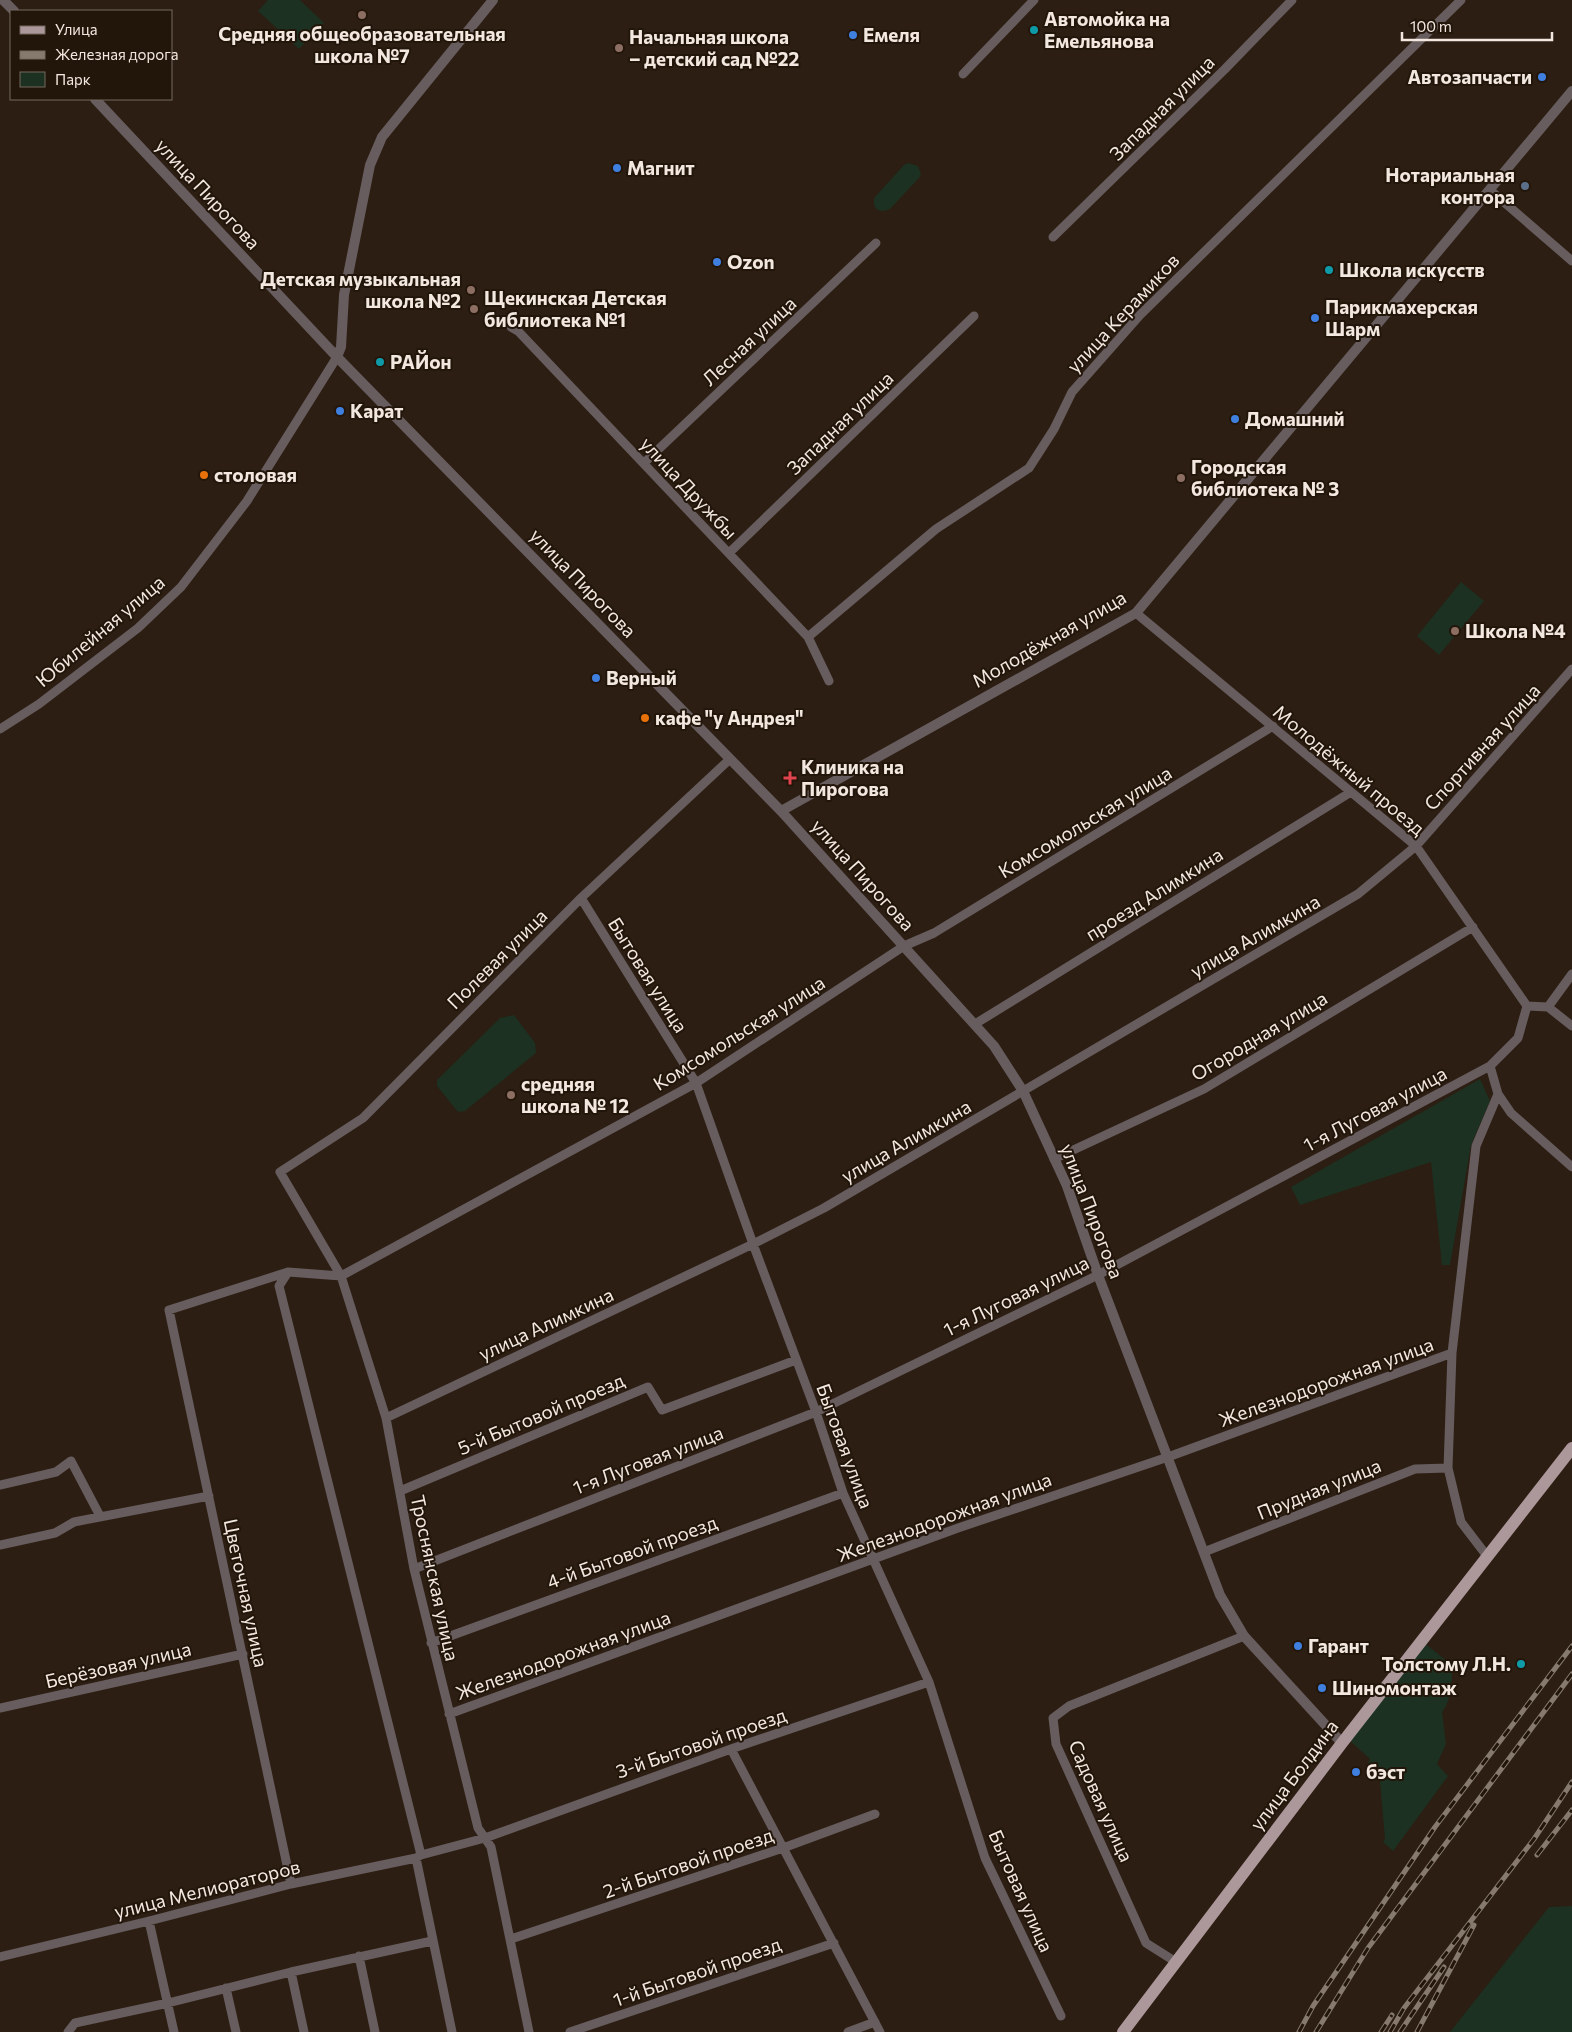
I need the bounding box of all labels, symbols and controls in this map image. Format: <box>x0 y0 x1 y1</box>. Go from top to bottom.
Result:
place label: Автомойка на Емельянова <box>1044 7 1170 52</box>
marker: Средняя общеобразовательная школа №7 <box>356 9 368 21</box>
legend <box>10 10 172 100</box>
scale bar <box>1402 10 1552 42</box>
text: 100 m <box>1410 17 1452 35</box>
text: Улица <box>55 20 97 38</box>
place label: Средняя общеобразовательная школа №7 <box>218 22 506 67</box>
place label: Емеля <box>863 23 920 46</box>
marker: Автомойка на Емельянова <box>1028 24 1040 36</box>
place label: Начальная школа – детский сад №22 <box>629 25 799 70</box>
marker: Емеля <box>847 29 859 41</box>
marker: Начальная школа – детский сад №22 <box>613 42 625 54</box>
text: Железная дорога <box>55 45 179 63</box>
street label: Западная улица <box>1104 50 1219 165</box>
place label: Автозапчасти <box>1407 65 1532 88</box>
text: Парк <box>55 70 91 88</box>
marker: Автозапчасти <box>1536 71 1548 83</box>
street label: улица Пирогова <box>151 134 265 254</box>
place label: Магнит <box>627 156 695 179</box>
marker: Магнит <box>611 162 623 174</box>
place label: Нотариальная контора <box>1385 163 1515 208</box>
marker: Нотариальная контора <box>1519 180 1531 192</box>
street label: улица Керамиков <box>1062 248 1184 377</box>
place label: Ozon <box>727 250 775 273</box>
marker: Ozon <box>711 256 723 268</box>
place label: Школа искусств <box>1339 258 1485 281</box>
marker: Школа искусств <box>1323 264 1335 276</box>
place label: Детская музыкальная школа №2 <box>260 267 461 312</box>
marker: Детская музыкальная школа №2 <box>465 284 477 296</box>
place label: Щекинская Детская библиотека №1 <box>484 286 667 331</box>
street label: Лесная улица <box>697 291 800 390</box>
place label: Парикмахерская Шарм <box>1325 295 1478 340</box>
marker: Щекинская Детская библиотека №1 <box>468 303 480 315</box>
marker: Парикмахерская Шарм <box>1309 312 1321 324</box>
place label: РАЙон <box>390 350 452 373</box>
marker: РАЙон <box>374 356 386 368</box>
street label: Западная улица <box>782 366 898 479</box>
place label: Карат <box>350 399 403 422</box>
marker: Карат <box>334 405 346 417</box>
place label: Домашний <box>1245 407 1345 430</box>
marker: Домашний <box>1229 413 1241 425</box>
street label: улица Дружбы <box>636 432 743 544</box>
place label: Городская библиотека № 3 <box>1191 455 1339 500</box>
place label: столовая <box>214 463 297 486</box>
marker: столовая <box>198 469 210 481</box>
marker: Городская библиотека № 3 <box>1175 472 1187 484</box>
street label: улица Пирогова <box>526 523 641 642</box>
street label: Юбилейная улица <box>31 570 169 691</box>
street label: Молодёжная улица <box>968 585 1130 692</box>
place label: Школа №4 <box>1465 619 1566 642</box>
marker: Школа №4 <box>1449 625 1461 637</box>
place label: Верный <box>606 666 677 689</box>
marker: Верный <box>590 672 602 684</box>
street label: Спортивная улица <box>1419 679 1544 815</box>
street label: Молодёжный проезд <box>1269 700 1430 840</box>
place label: кафе "у Андрея" <box>655 706 803 729</box>
marker: кафе "у Андрея" <box>639 712 651 724</box>
place label: Клиника на Пирогова <box>801 755 904 800</box>
street label: Комсомольская улица <box>994 761 1176 882</box>
marker: Клиника на Пирогова <box>783 771 797 785</box>
street label: улица Пирогова <box>807 814 920 935</box>
street label: проезд Алимкина <box>1081 842 1227 945</box>
street label: улица Алимкина <box>1186 889 1324 982</box>
street label: Полевая улица <box>442 904 551 1013</box>
street label: Бытовая улица <box>604 913 693 1037</box>
street label: Комсомольская улица <box>649 970 829 1095</box>
street label: Огородная улица <box>1186 986 1331 1085</box>
street label: 1-я Луговая улица <box>1299 1061 1450 1156</box>
place label: средняя школа № 12 <box>521 1072 629 1117</box>
marker: средняя школа № 12 <box>505 1089 517 1101</box>
street label: улица Алимкина <box>837 1094 975 1187</box>
street label: улица Пирогова <box>1056 1140 1129 1282</box>
street label: 1-я Луговая улица <box>939 1250 1092 1341</box>
street label: улица Алимкина <box>475 1282 617 1365</box>
street label: Железнодорожная улица <box>1215 1332 1436 1431</box>
street label: 5-й Бытовой проезд <box>454 1368 628 1459</box>
street label: Бытовая улица <box>812 1380 879 1511</box>
street label: 1-я Луговая улица <box>569 1420 726 1499</box>
street label: Прудная улица <box>1253 1453 1384 1524</box>
street label: Железнодорожная улица <box>833 1467 1054 1566</box>
street label: Троснянская улица <box>407 1493 464 1663</box>
street label: 4-й Бытовой проезд <box>544 1510 720 1593</box>
street label: Цветочная улица <box>220 1517 273 1669</box>
street label: Железнодорожная улица <box>452 1605 673 1704</box>
place label: Гарант <box>1308 1634 1369 1657</box>
street label: Берёзовая улица <box>43 1637 193 1692</box>
marker: Гарант <box>1292 1640 1304 1652</box>
place label: Толстому Л.Н. <box>1381 1652 1511 1675</box>
marker: Толстому Л.Н. <box>1515 1658 1527 1670</box>
place label: Шиномонтаж <box>1332 1676 1457 1699</box>
marker: Шиномонтаж <box>1316 1682 1328 1694</box>
street label: 3-й Бытовой проезд <box>613 1703 789 1783</box>
street label: улица Болдина <box>1245 1715 1343 1834</box>
street label: Садовая улица <box>1064 1736 1139 1865</box>
place label: бэст <box>1366 1760 1405 1783</box>
marker: бэст <box>1350 1766 1362 1778</box>
street label: 2-й Бытовой проезд <box>600 1823 776 1902</box>
street label: Бытовая улица <box>984 1826 1059 1955</box>
street label: улица Мелиораторов <box>112 1854 302 1923</box>
street label: 1-й Бытовой проезд <box>610 1932 784 2011</box>

